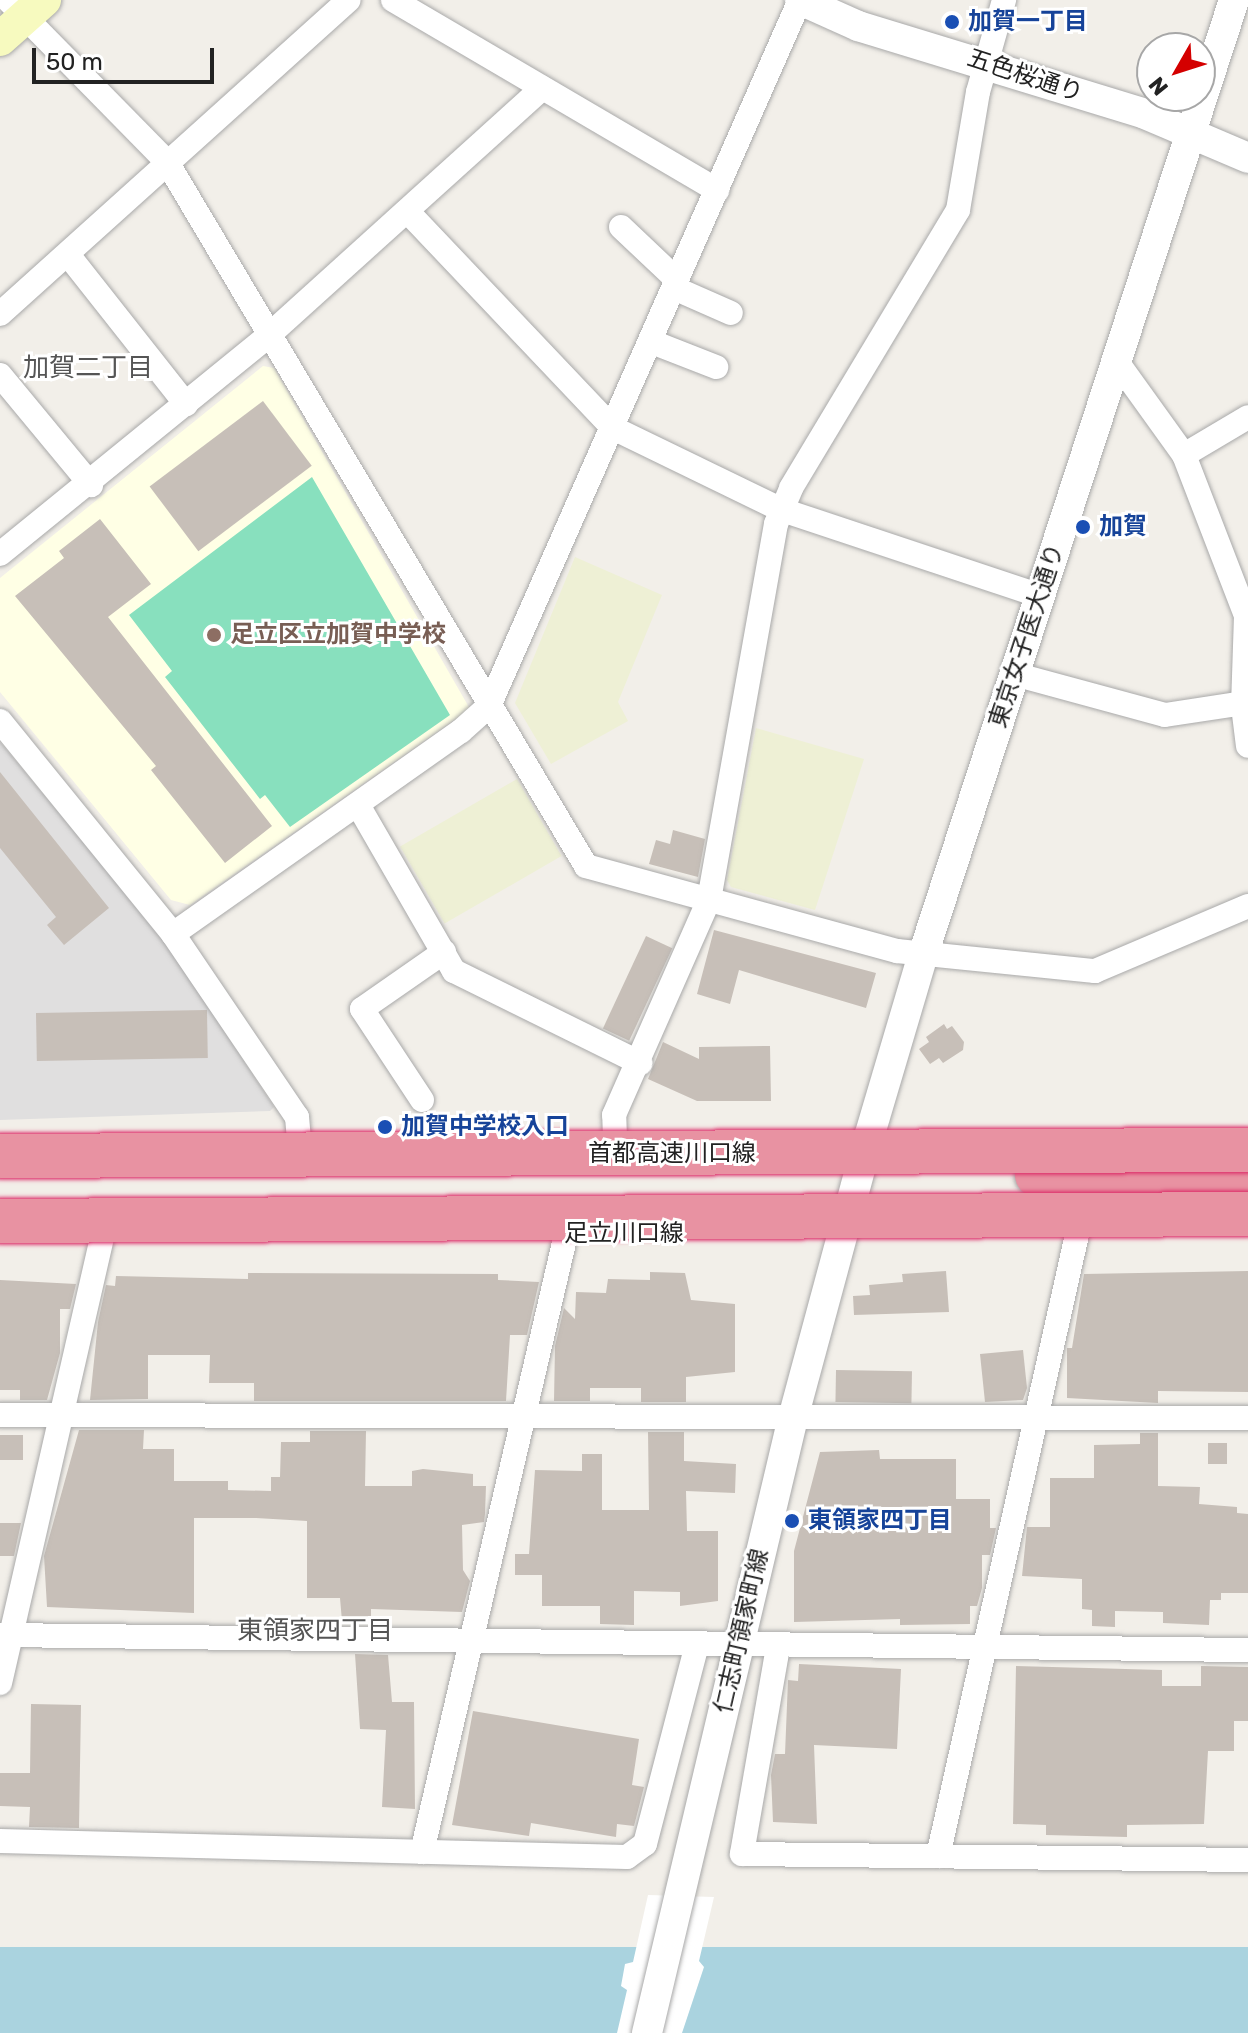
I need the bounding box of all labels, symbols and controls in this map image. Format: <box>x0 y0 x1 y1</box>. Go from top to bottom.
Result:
place label: 加賀一丁目 <box>968 8 1088 36</box>
marker: 加賀一丁目 <box>943 13 961 31</box>
scale bar <box>36 32 218 82</box>
north arrow <box>1136 32 1216 112</box>
street label: 五色桜通り <box>963 44 1087 108</box>
text: 50 m <box>46 48 103 76</box>
text: N <box>1143 72 1174 101</box>
district label: 加賀二丁目 <box>23 352 153 384</box>
place label: 加賀 <box>1099 513 1147 541</box>
marker: 加賀 <box>1074 518 1092 536</box>
street label: 東京女子医大通り <box>984 540 1070 732</box>
place label: 足立区立加賀中学校 <box>230 621 446 649</box>
marker: 足立区立加賀中学校 <box>205 626 223 644</box>
place label: 加賀中学校入口 <box>401 1113 569 1141</box>
marker: 加賀中学校入口 <box>376 1118 394 1136</box>
street label: 首都高速川口線 <box>588 1140 756 1168</box>
street label: 足立川口線 <box>564 1220 684 1248</box>
place label: 東領家四丁目 <box>808 1507 952 1535</box>
marker: 東領家四丁目 <box>783 1512 801 1530</box>
street label: 仁志町領家町線 <box>709 1546 775 1716</box>
district label: 東領家四丁目 <box>237 1615 393 1647</box>

